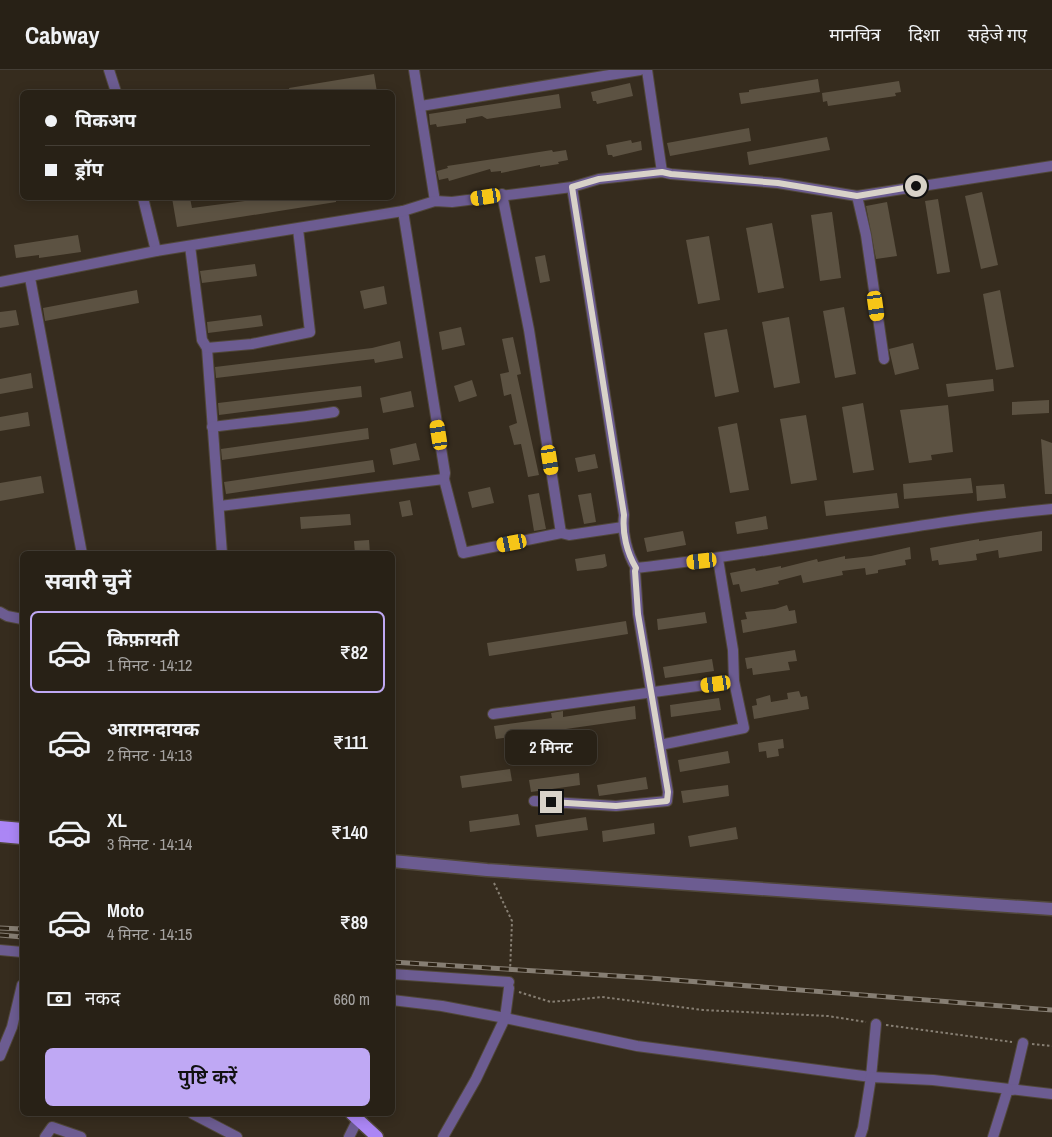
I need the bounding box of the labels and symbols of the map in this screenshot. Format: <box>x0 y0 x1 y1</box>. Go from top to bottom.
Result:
route start <box>905 175 927 197</box>
car <box>470 187 501 207</box>
car <box>866 290 885 322</box>
car <box>429 419 448 451</box>
car <box>540 444 559 476</box>
car <box>495 533 528 553</box>
car <box>686 552 717 570</box>
car <box>700 674 731 694</box>
callout: 2 मिनट <box>505 730 597 764</box>
route end <box>540 791 562 813</box>

